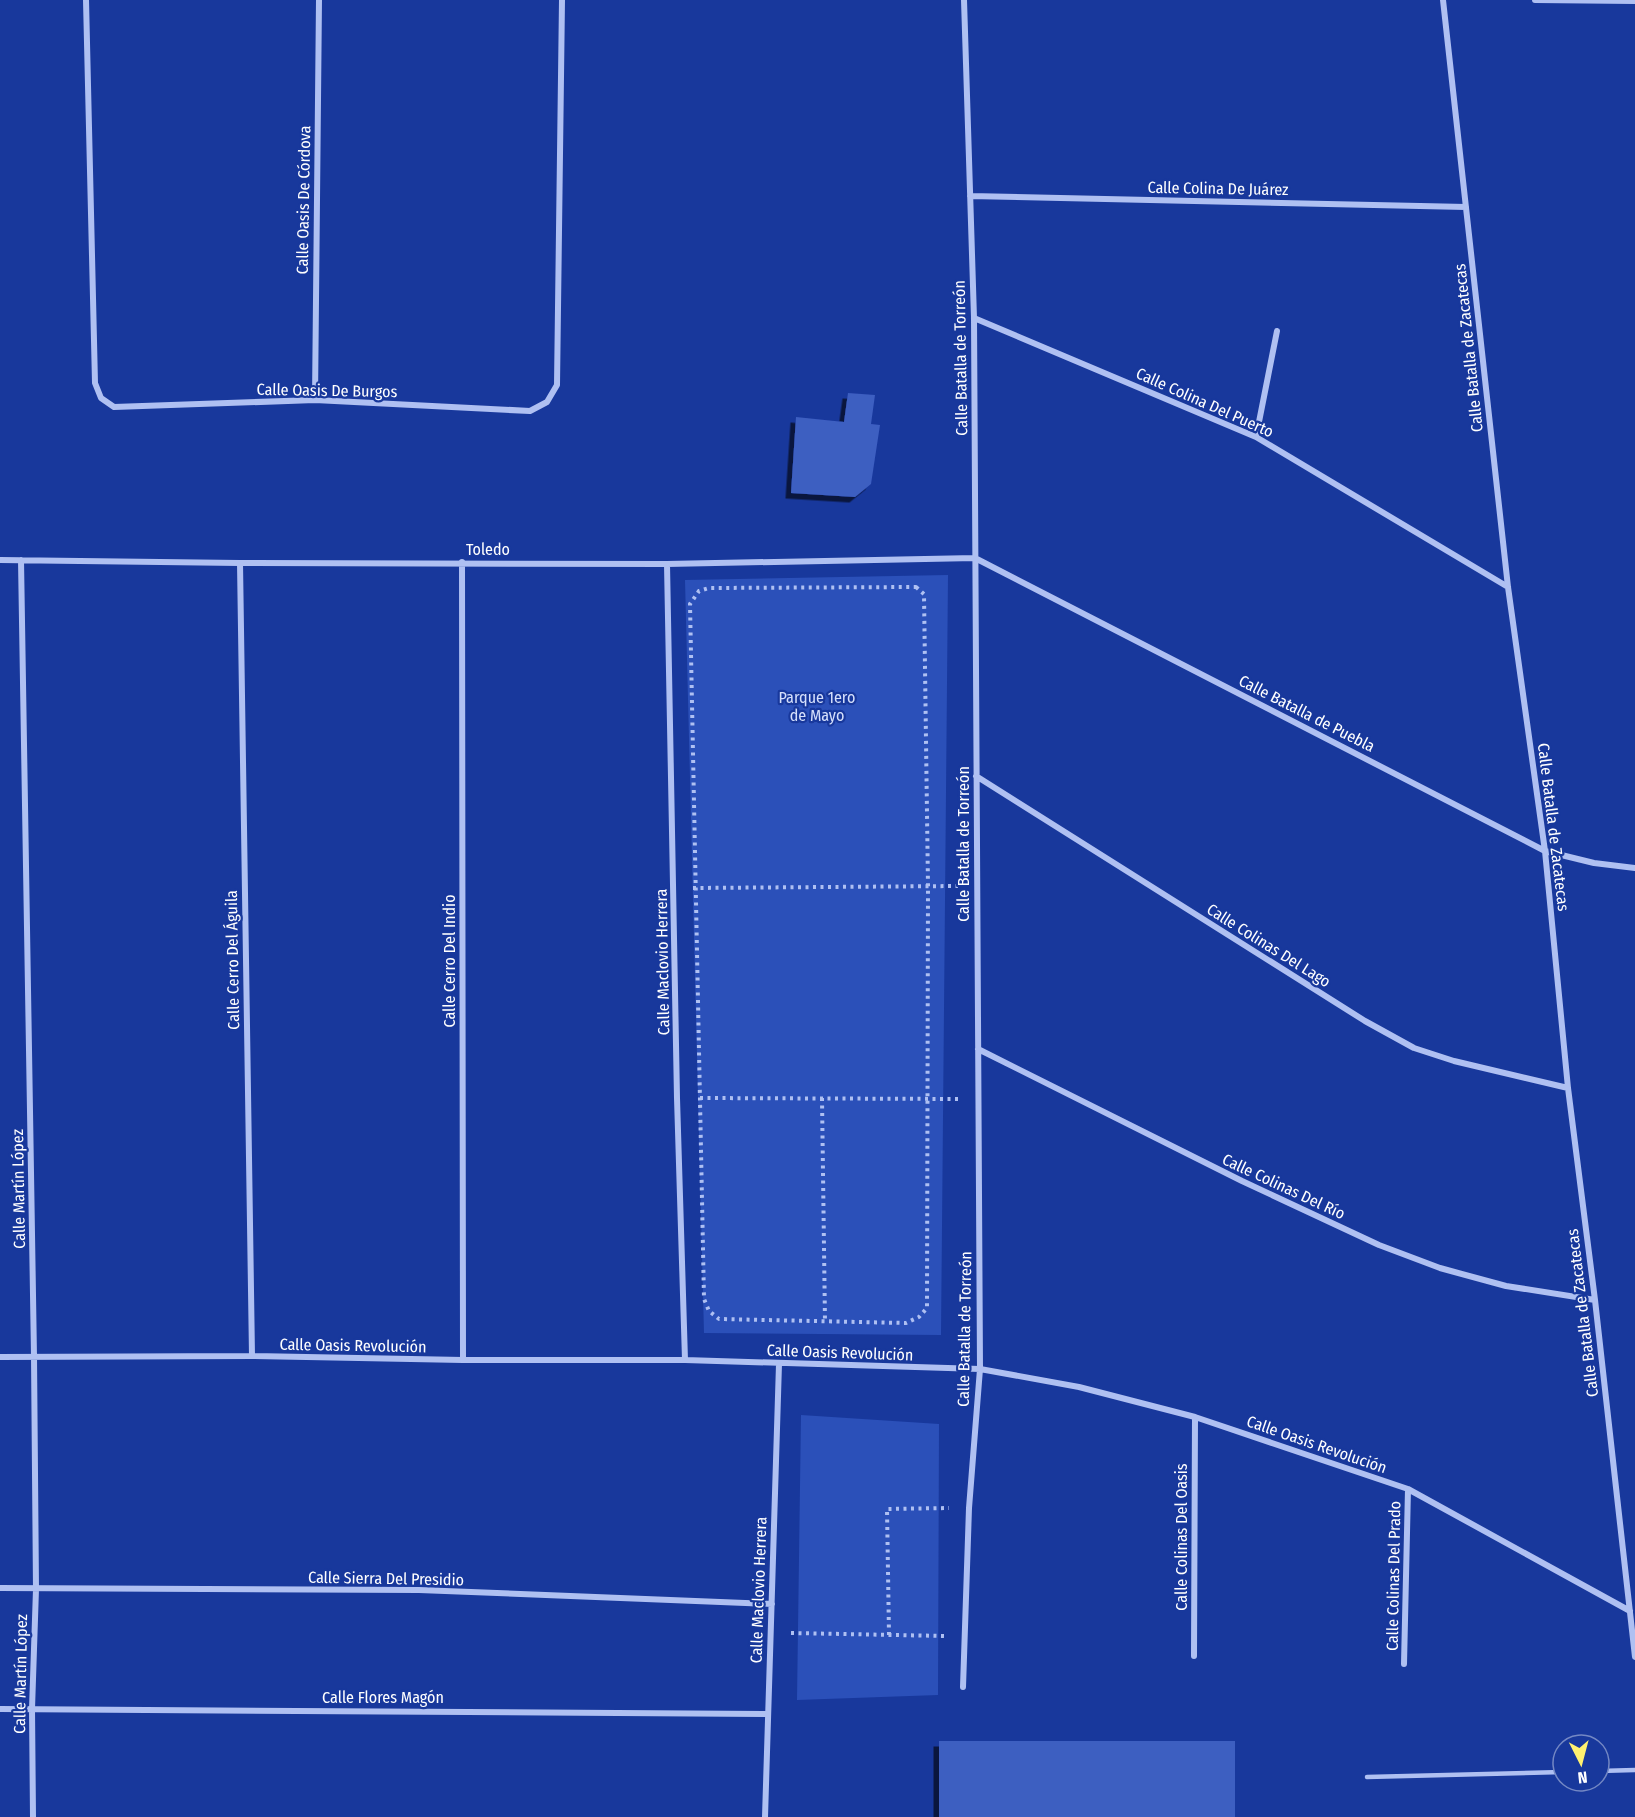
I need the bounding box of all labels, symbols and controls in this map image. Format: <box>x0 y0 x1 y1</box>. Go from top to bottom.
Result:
street label: Calle Oasis De Córdova <box>293 125 314 275</box>
street label: Calle Colina De Juárez <box>1147 178 1289 199</box>
street label: Calle Batalla de Zacatecas <box>1450 263 1487 433</box>
street label: Calle Batalla de Torreón <box>950 280 971 436</box>
street label: Calle Colina Del Puerto <box>1133 364 1277 441</box>
street label: Calle Oasis De Burgos <box>256 380 398 401</box>
street label: Toledo <box>466 540 510 559</box>
street label: Calle Batalla de Puebla <box>1236 671 1378 756</box>
park label: Parque 1ero de Mayo <box>779 688 855 725</box>
street label: Calle Batalla de Zacatecas <box>1534 742 1573 912</box>
street label: Calle Batalla de Torreón <box>954 766 973 922</box>
street label: Calle Maclovio Herrera <box>652 888 673 1036</box>
street label: Calle Cerro Del Águila <box>222 890 243 1030</box>
street label: Calle Cerro Del Indio <box>440 894 459 1028</box>
street label: Calle Colinas Del Lago <box>1203 900 1334 991</box>
street label: Calle Martín López <box>8 1129 29 1249</box>
street label: Calle Colinas Del Río <box>1219 1150 1348 1223</box>
street label: Calle Batalla de Zacatecas <box>1563 1228 1602 1398</box>
street label: Calle Batalla de Torreón <box>954 1251 975 1407</box>
street label: Calle Oasis Revolución <box>279 1335 427 1356</box>
street label: Calle Oasis Revolución <box>766 1340 914 1365</box>
street label: Calle Oasis Revolución <box>1244 1412 1389 1477</box>
street label: Calle Colinas Del Oasis <box>1172 1463 1191 1611</box>
street label: Calle Colinas Del Prado <box>1383 1501 1404 1651</box>
street label: Calle Maclovio Herrera <box>746 1516 771 1664</box>
street label: Calle Sierra Del Presidio <box>308 1568 464 1589</box>
street label: Calle Martín López <box>10 1614 31 1734</box>
street label: Calle Flores Magón <box>322 1688 444 1707</box>
north arrow <box>1551 1733 1611 1793</box>
text: N <box>1577 1767 1588 1787</box>

